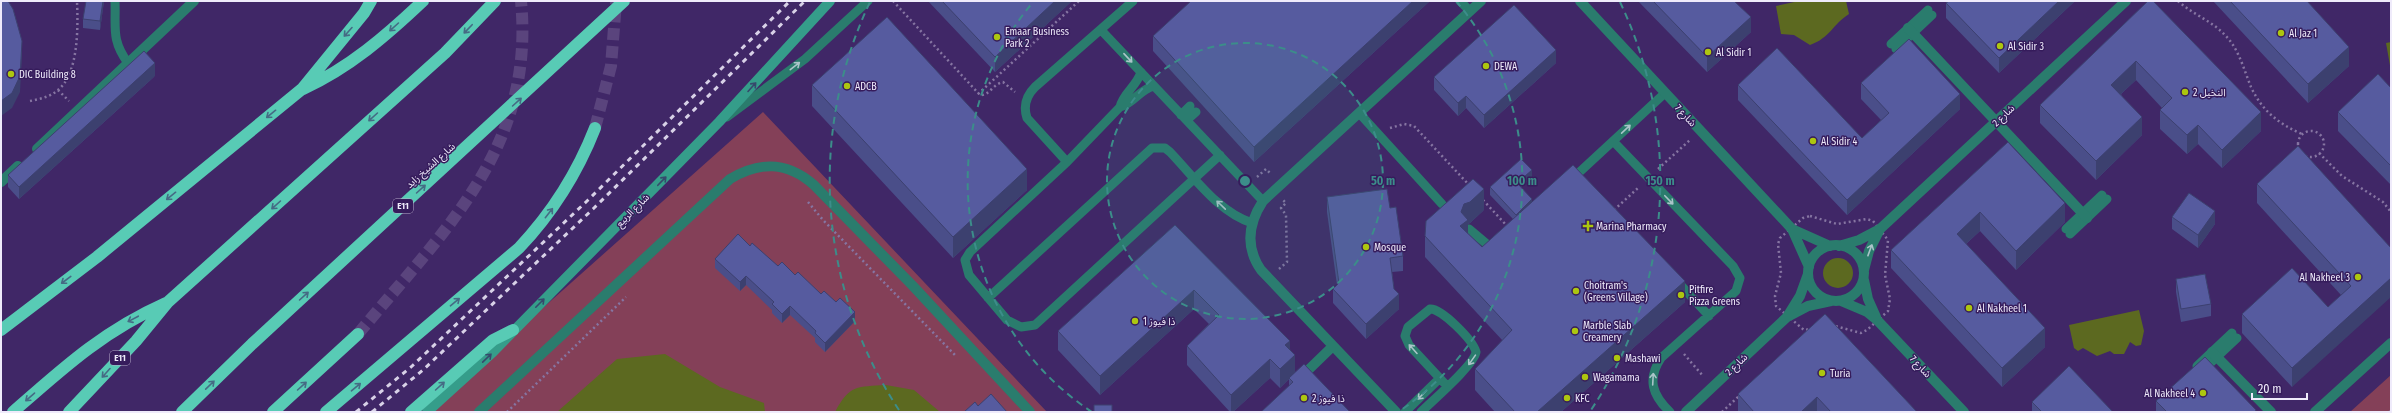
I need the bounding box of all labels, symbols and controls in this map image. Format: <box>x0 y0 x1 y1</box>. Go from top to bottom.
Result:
one-way arrow <box>389 22 399 32</box>
one-way arrow <box>463 24 473 34</box>
place label: Emaar Business Park 2 <box>1005 26 1069 50</box>
one-way arrow <box>343 27 353 37</box>
marker: Al Jaz 1 <box>2276 28 2286 38</box>
place label: Al Jaz 1 <box>2289 28 2317 40</box>
marker: Emaar Business Park 2 <box>992 32 1002 42</box>
marker: Al Sidir 3 <box>1995 41 2005 51</box>
place label: Al Sidir 3 <box>2008 41 2044 53</box>
marker: Al Sidir 1 <box>1703 47 1713 57</box>
place label: Al Sidir 1 <box>1716 47 1751 59</box>
one-way arrow <box>1123 53 1132 63</box>
marker: DEWA <box>1481 61 1491 71</box>
place label: DEWA <box>1494 61 1518 73</box>
one-way arrow <box>790 62 801 71</box>
marker: DIC Building 8 <box>6 69 16 79</box>
place label: DIC Building 8 <box>19 69 76 81</box>
marker: ADCB <box>842 81 852 91</box>
place label: ADCB <box>855 81 877 93</box>
one-way arrow <box>747 82 756 92</box>
marker: النخيل 2 <box>2180 87 2190 97</box>
place label: النخيل 2 <box>2193 87 2226 99</box>
one-way arrow <box>512 97 522 106</box>
street label: شارع 7 <box>1671 102 1699 130</box>
street label: شارع 2 <box>1990 102 2018 130</box>
one-way arrow <box>266 110 277 118</box>
one-way arrow <box>368 113 378 122</box>
one-way arrow <box>1621 124 1631 134</box>
marker: Al Sidir 4 <box>1808 136 1818 146</box>
place label: Al Sidir 4 <box>1821 136 1857 148</box>
street label: شارع الشيخ زايد <box>404 140 459 192</box>
centre of rings <box>1238 174 1252 188</box>
text: 50 m <box>1371 174 1395 188</box>
text: 100 m <box>1507 174 1537 188</box>
text: 150 m <box>1645 174 1675 188</box>
one-way arrow <box>657 176 667 186</box>
one-way arrow <box>416 185 426 194</box>
street label: شارع الربيع <box>614 191 653 231</box>
one-way arrow <box>166 192 176 201</box>
one-way arrow <box>1664 195 1674 205</box>
road number: E11 <box>393 199 413 213</box>
one-way arrow <box>271 200 282 209</box>
one-way arrow <box>1215 200 1226 209</box>
one-way arrow <box>545 208 553 219</box>
marker: Marina Pharmacy <box>1583 221 1593 231</box>
place label: Marina Pharmacy <box>1596 221 1667 233</box>
marker: Mosque <box>1361 242 1371 252</box>
place label: Mosque <box>1374 242 1406 254</box>
one-way arrow <box>1867 243 1874 256</box>
place label: Al Nakheel 3 <box>2299 272 2350 284</box>
marker: Al Nakheel 3 <box>2353 272 2363 282</box>
one-way arrow <box>61 276 72 285</box>
place label: Choitram's (Greens Village) <box>1584 280 1648 304</box>
place label: Pitfire Pizza Greens <box>1689 284 1740 308</box>
marker: Choitram's (Greens Village) <box>1571 286 1581 296</box>
marker: Pitfire Pizza Greens <box>1676 290 1686 300</box>
one-way arrow <box>299 292 309 301</box>
one-way arrow <box>450 298 460 307</box>
one-way arrow <box>535 298 545 307</box>
marker: Al Nakheel 1 <box>1964 303 1974 313</box>
place label: Al Nakheel 1 <box>1977 303 2027 315</box>
one-way arrow <box>127 315 139 323</box>
marker: ذا فيوز 1 <box>1130 316 1140 326</box>
place label: ذا فيوز 1 <box>1143 316 1176 328</box>
place label: Marble Slab Creamery <box>1583 320 1631 344</box>
marker: Marble Slab Creamery <box>1570 326 1580 336</box>
one-way arrow <box>1409 344 1418 354</box>
road number: E11 <box>110 351 130 365</box>
street label: شارع 2 <box>1723 351 1751 379</box>
one-way arrow <box>482 353 492 362</box>
marker: Mashawi <box>1612 353 1622 363</box>
place label: Mashawi <box>1625 353 1660 365</box>
street label: شارع 7 <box>1906 353 1934 381</box>
one-way arrow <box>1468 354 1476 365</box>
one-way arrow <box>101 368 111 378</box>
marker: Turia <box>1817 368 1827 378</box>
place label: Turia <box>1830 368 1850 380</box>
marker: Wagamama <box>1580 372 1590 382</box>
place label: Wagamama <box>1593 372 1640 384</box>
one-way arrow <box>1649 373 1656 386</box>
scale bar <box>2252 375 2307 401</box>
one-way arrow <box>205 380 215 390</box>
one-way arrow <box>297 381 307 390</box>
one-way arrow <box>435 381 445 391</box>
one-way arrow <box>351 382 361 391</box>
text: 20 m <box>2258 382 2282 396</box>
place label: Al Nakheel 4 <box>2144 388 2195 400</box>
marker: Al Nakheel 4 <box>2198 388 2208 398</box>
one-way arrow <box>1417 390 1427 400</box>
one-way arrow <box>25 392 35 402</box>
marker: ذا فيوز 2 <box>1299 393 1309 403</box>
place label: ذا فيوز 2 <box>1312 393 1345 405</box>
marker: KFC <box>1562 393 1572 403</box>
place label: KFC <box>1575 393 1590 405</box>

